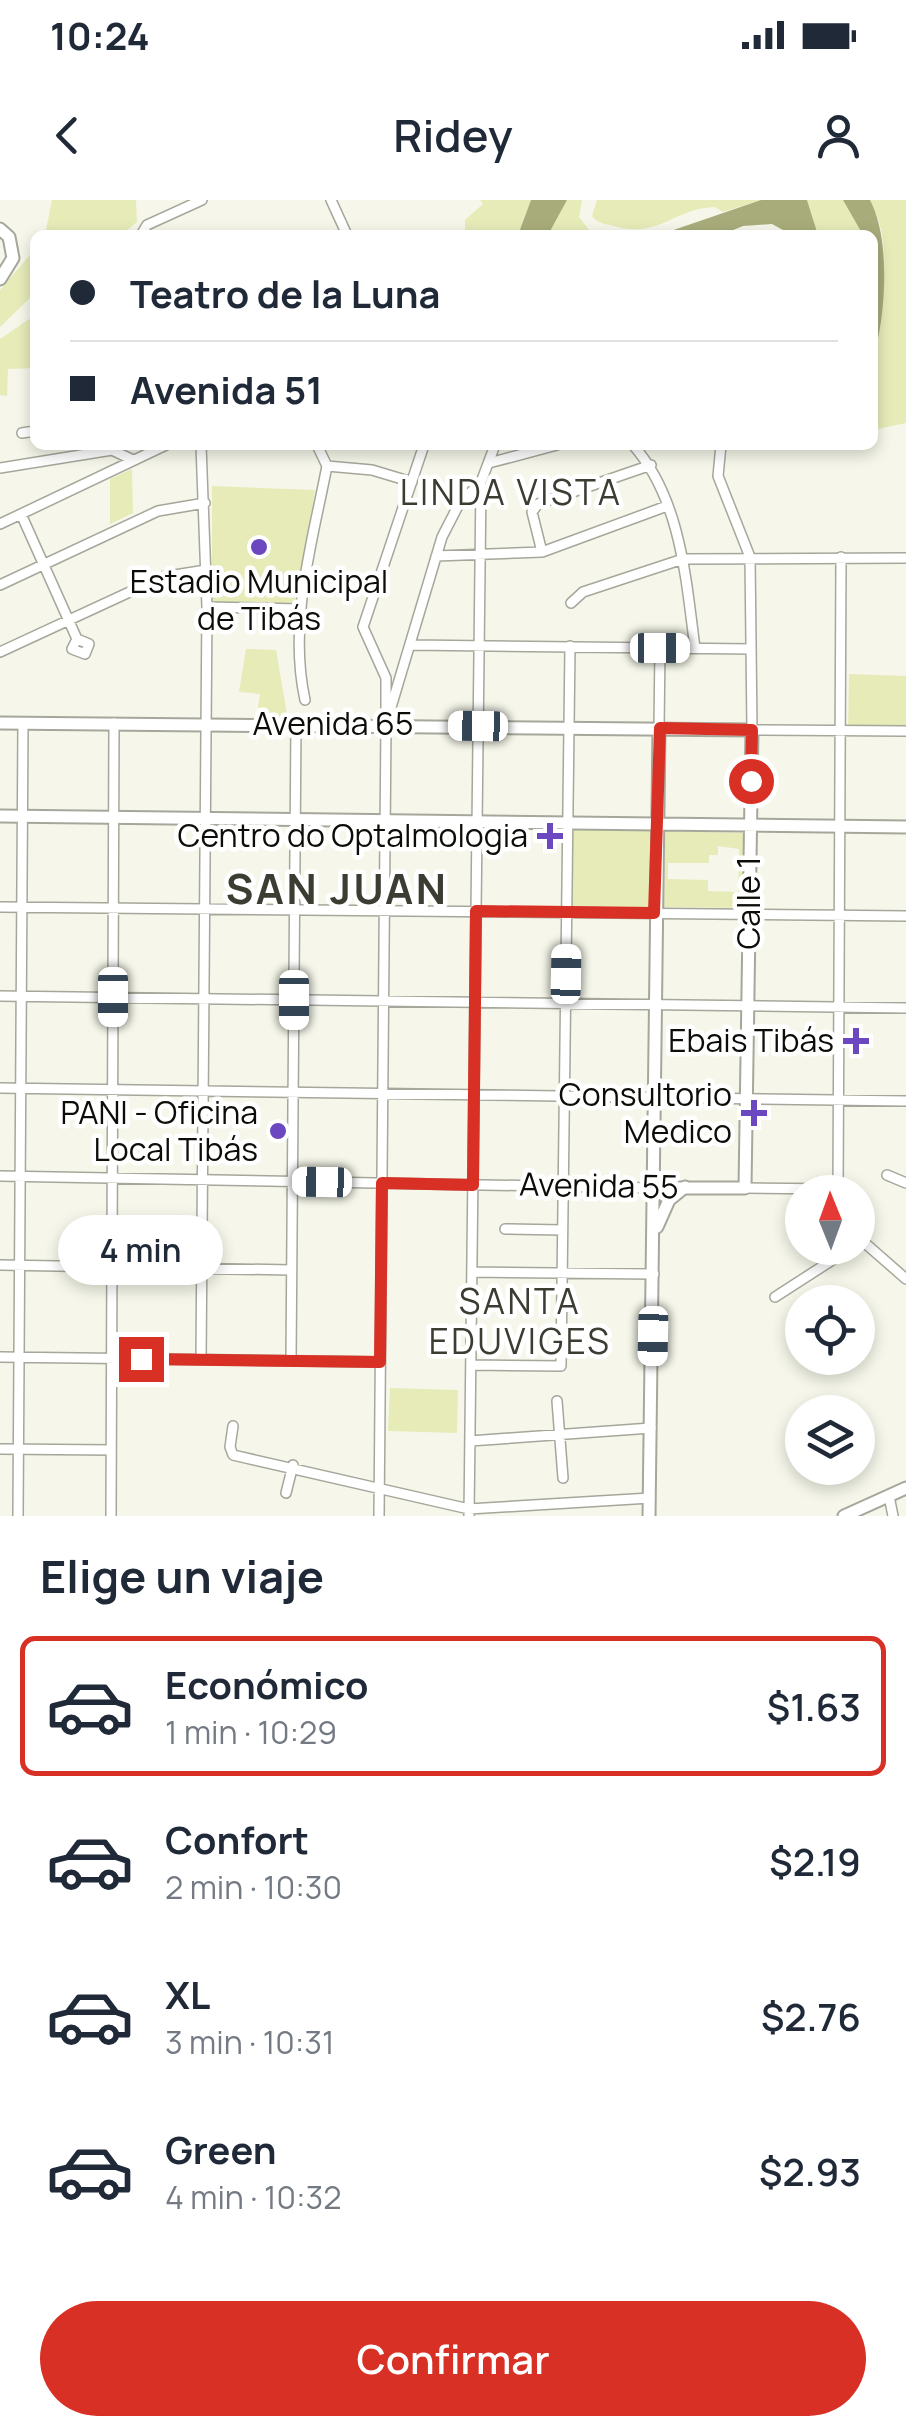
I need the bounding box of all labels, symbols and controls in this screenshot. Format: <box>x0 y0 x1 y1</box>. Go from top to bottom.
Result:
text: 10:24 <box>50 9 150 61</box>
text: Ridey <box>393 104 513 166</box>
icon: back <box>40 108 95 163</box>
icon: person <box>811 108 866 163</box>
text: Teatro de la Luna <box>130 267 440 319</box>
text: Avenida 51 <box>130 363 323 415</box>
district label: LINDA VISTA <box>400 468 622 516</box>
marker: Estadio Municipal de Tibás <box>248 536 270 558</box>
place label: Estadio Municipal de Tibás <box>130 559 388 640</box>
car <box>630 633 690 663</box>
street label: Avenida 65 <box>253 701 413 745</box>
car <box>448 710 508 742</box>
route start <box>729 759 774 804</box>
place label: Centro do Optalmologia <box>178 813 528 857</box>
marker: Centro do Optalmologia <box>537 823 563 849</box>
street label: Calle 1 <box>726 856 770 950</box>
district label: SAN JUAN <box>226 859 448 917</box>
car <box>550 944 582 1004</box>
car <box>98 967 128 1027</box>
car <box>279 970 309 1030</box>
place label: Ebais Tibás <box>668 1018 834 1062</box>
marker: Ebais Tibás <box>843 1028 869 1054</box>
place label: Consultorio Medico <box>559 1072 732 1153</box>
place label: PANI - Oficina Local Tibás <box>60 1090 258 1171</box>
marker: Consultorio Medico <box>741 1100 767 1126</box>
marker: PANI - Oficina Local Tibás <box>267 1120 289 1142</box>
street label: Avenida 55 <box>519 1162 679 1208</box>
car <box>292 1166 352 1198</box>
north arrow <box>785 1175 875 1265</box>
map controls <box>785 1175 875 1485</box>
callout: 4 min <box>58 1214 224 1284</box>
text: 4 min <box>99 1228 182 1272</box>
district label: SANTA EDUVIGES <box>429 1277 611 1365</box>
button: locate <box>785 1285 875 1375</box>
car <box>637 1306 669 1366</box>
route end <box>119 1337 164 1382</box>
button: layers <box>785 1395 875 1485</box>
text: Elige un viaje <box>40 1545 324 1607</box>
text: Económico <box>165 1658 369 1710</box>
icon: car <box>45 1661 135 1751</box>
text: $1.63 <box>767 1680 861 1732</box>
text: 1 min · 10:29 <box>165 1710 337 1754</box>
text: Confort <box>165 1813 309 1865</box>
icon: car <box>45 1816 135 1906</box>
text: $2.19 <box>769 1835 861 1887</box>
text: 2 min · 10:30 <box>165 1865 342 1909</box>
text: XL <box>165 1968 210 2020</box>
icon: car <box>45 1971 135 2061</box>
text: $2.76 <box>761 1990 861 2042</box>
text: 3 min · 10:31 <box>165 2020 335 2064</box>
text: Green <box>165 2123 277 2175</box>
icon: car <box>45 2126 135 2216</box>
text: $2.93 <box>759 2145 861 2197</box>
text: 4 min · 10:32 <box>165 2175 341 2219</box>
button: Confirmar <box>40 2301 866 2416</box>

